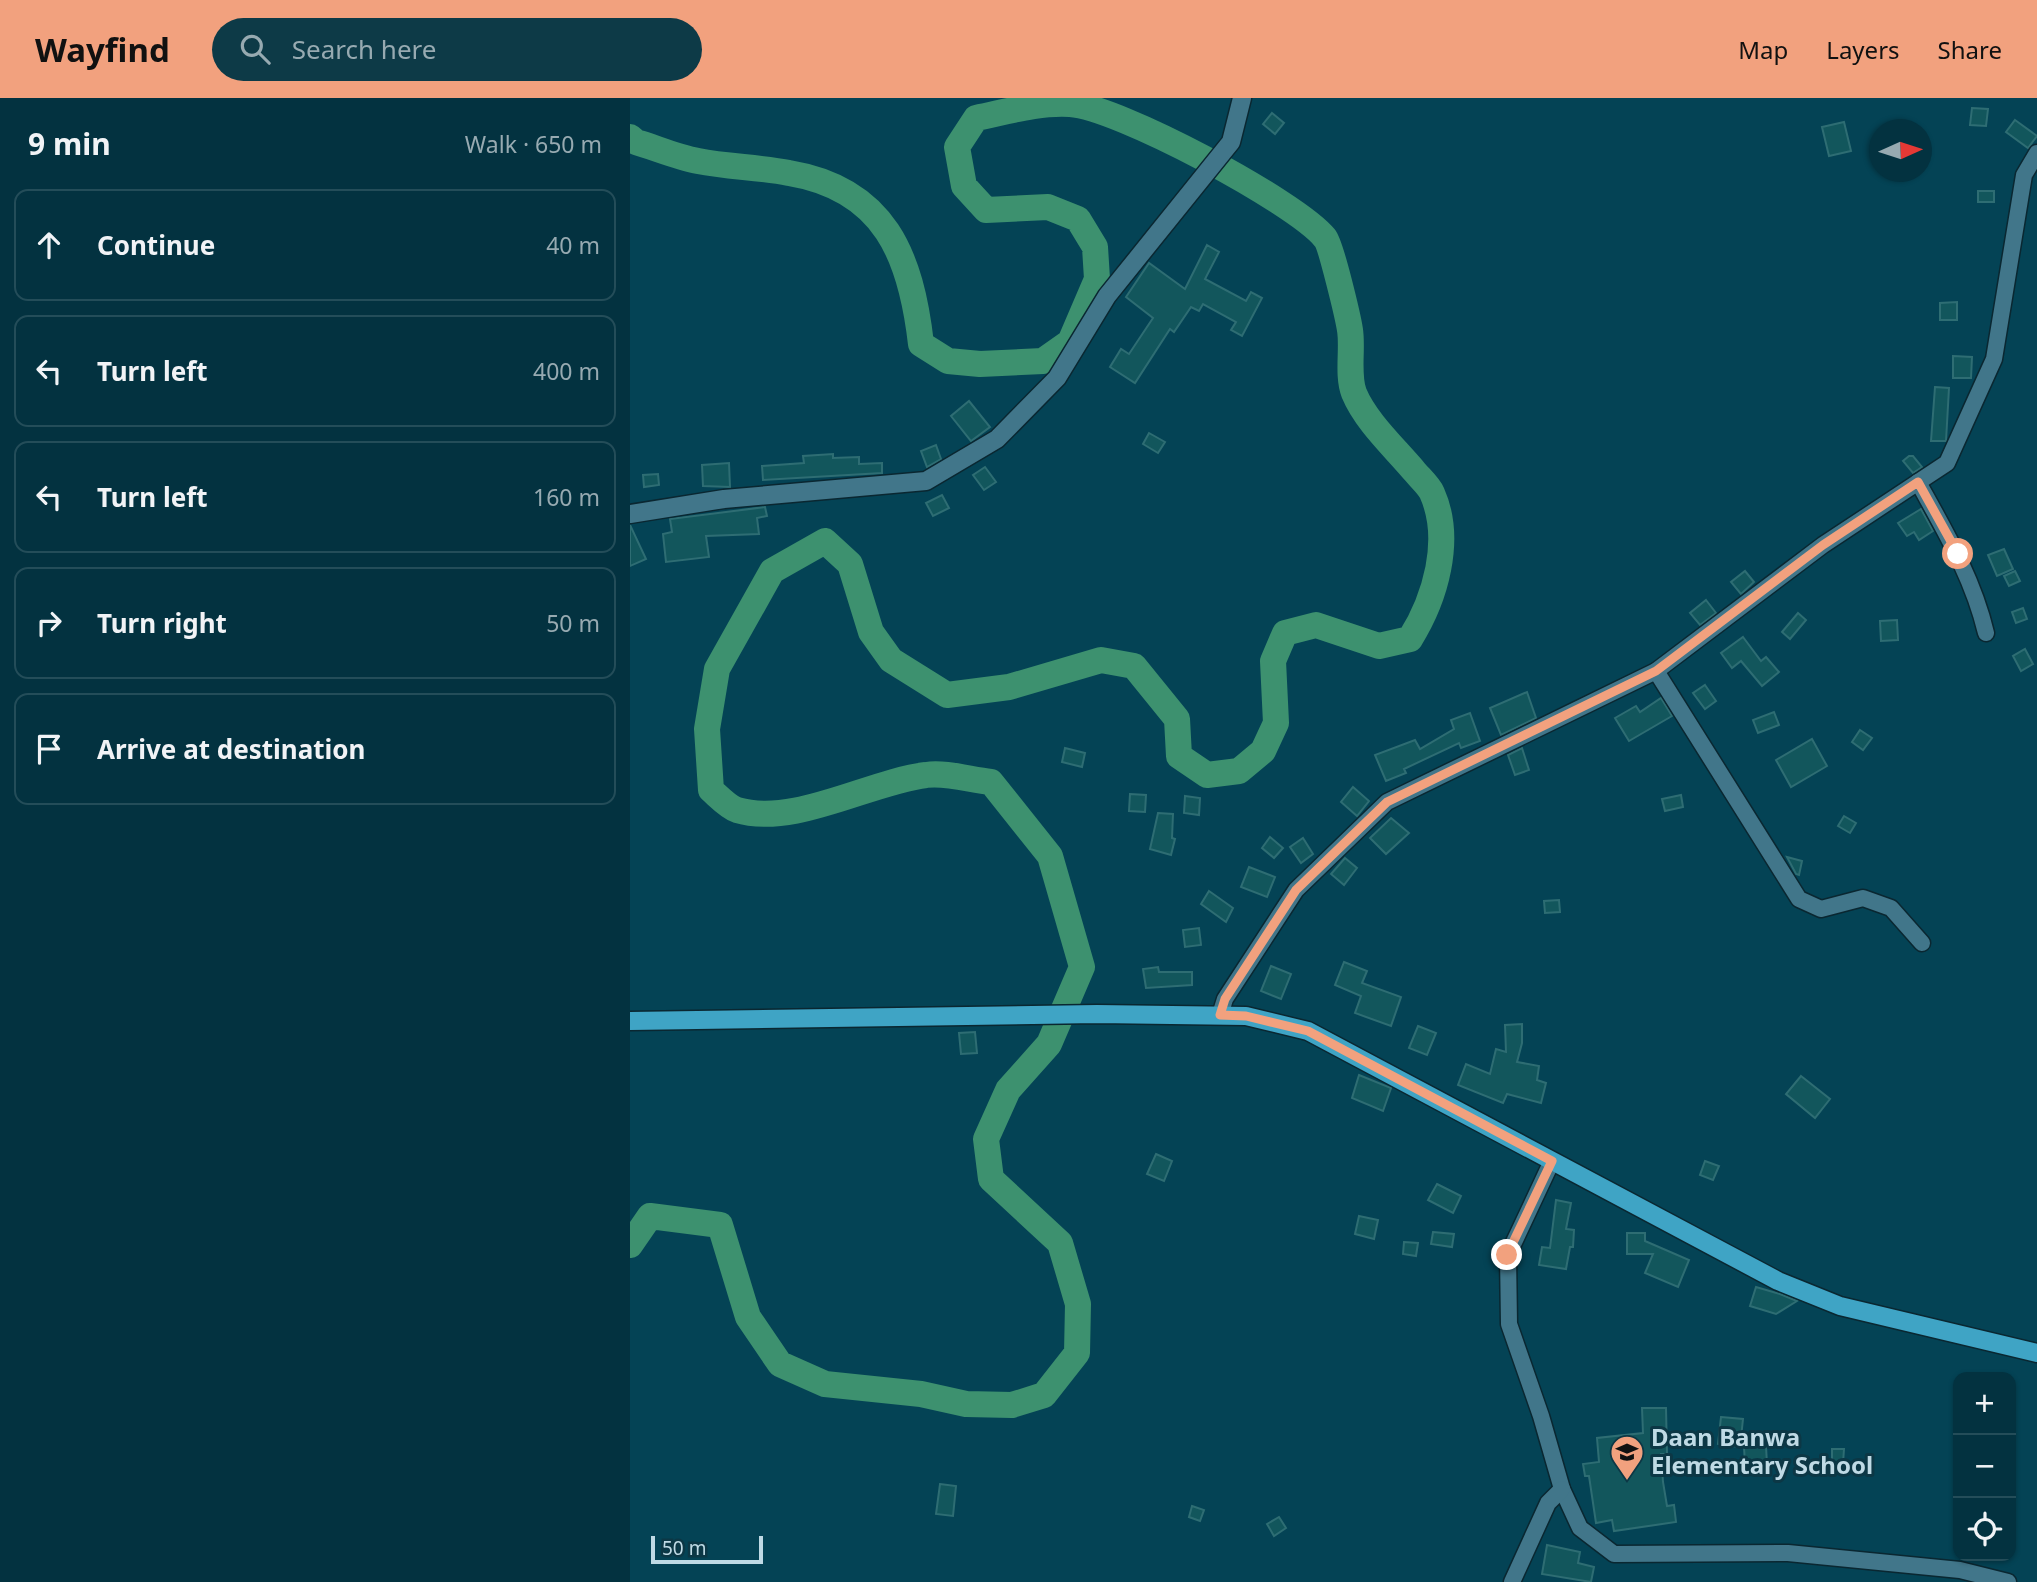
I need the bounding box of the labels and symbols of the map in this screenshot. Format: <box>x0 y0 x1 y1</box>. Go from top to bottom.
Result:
north arrow <box>1869 119 1932 182</box>
route start <box>1942 538 1973 569</box>
route end <box>1491 1239 1522 1270</box>
place label: Daan Banwa Elementary School <box>1651 1420 1873 1481</box>
school or university icon: Daan Banwa Elementary School <box>1608 1433 1646 1482</box>
scale bar <box>651 1533 763 1565</box>

